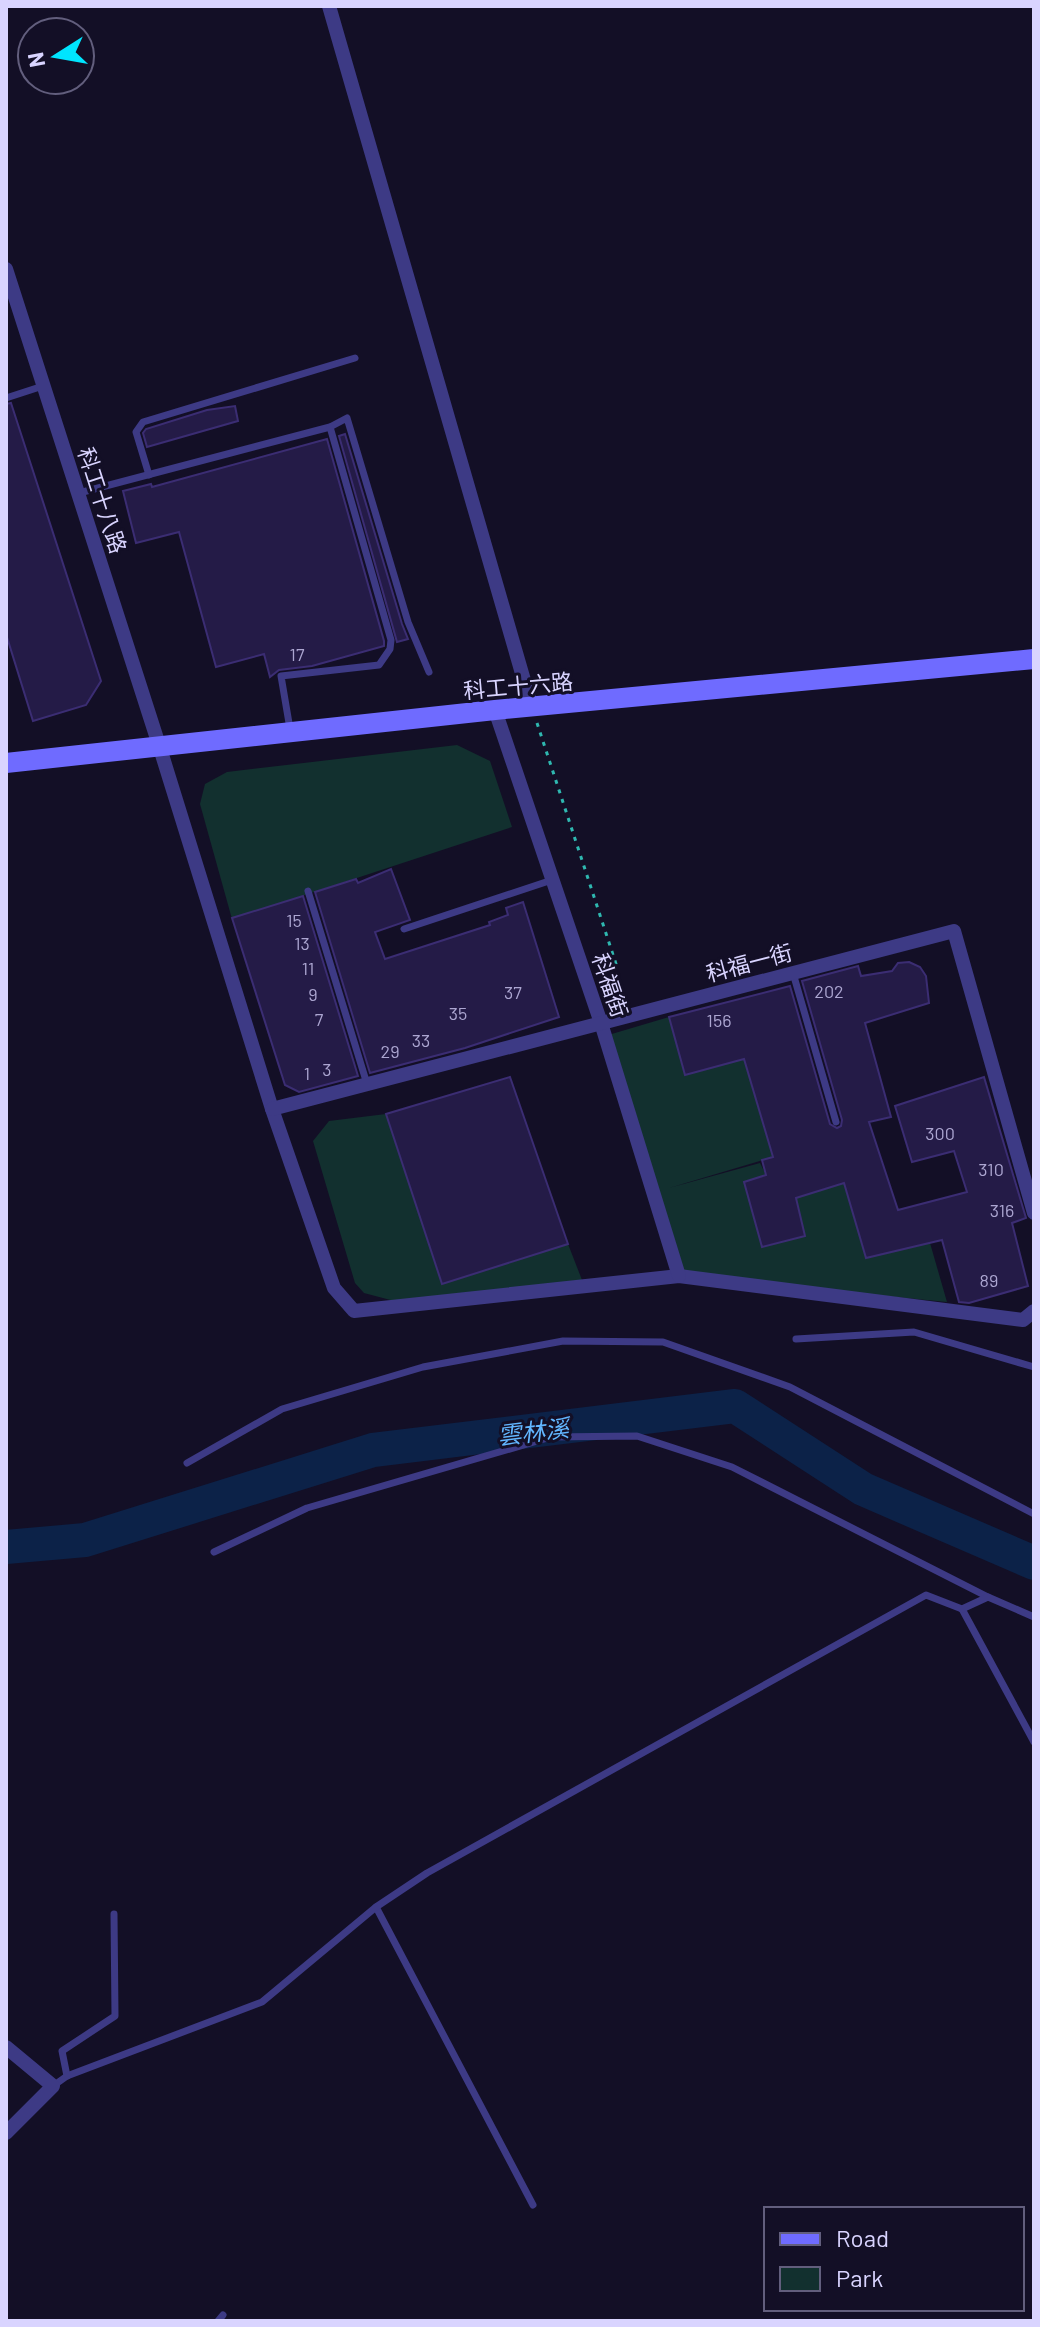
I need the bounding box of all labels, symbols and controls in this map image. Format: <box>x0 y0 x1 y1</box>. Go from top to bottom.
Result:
north arrow <box>16 16 96 96</box>
text: N <box>21 50 50 70</box>
street label: 科工十八路 <box>74 444 132 556</box>
house number: 17 <box>290 643 305 665</box>
street label: 科工十六路 <box>462 667 574 703</box>
house number: 15 <box>286 909 302 931</box>
house number: 13 <box>294 932 310 954</box>
street label: 科福一街 <box>703 938 795 986</box>
street label: 科福街 <box>588 950 634 1020</box>
house number: 11 <box>302 957 314 979</box>
house number: 202 <box>814 980 844 1002</box>
house number: 37 <box>504 981 522 1003</box>
house number: 9 <box>308 983 318 1005</box>
house number: 35 <box>449 1002 467 1024</box>
house number: 7 <box>315 1008 324 1030</box>
house number: 156 <box>707 1009 731 1031</box>
house number: 33 <box>412 1029 430 1051</box>
house number: 29 <box>380 1040 400 1062</box>
house number: 3 <box>322 1058 332 1080</box>
house number: 1 <box>304 1062 310 1084</box>
house number: 300 <box>925 1122 955 1144</box>
house number: 310 <box>978 1158 1004 1180</box>
house number: 316 <box>990 1199 1014 1221</box>
house number: 89 <box>980 1269 998 1291</box>
water label: 雲林溪 <box>496 1412 573 1450</box>
legend <box>764 2207 1024 2311</box>
text: Road <box>836 2223 889 2252</box>
text: Park <box>836 2263 883 2292</box>

